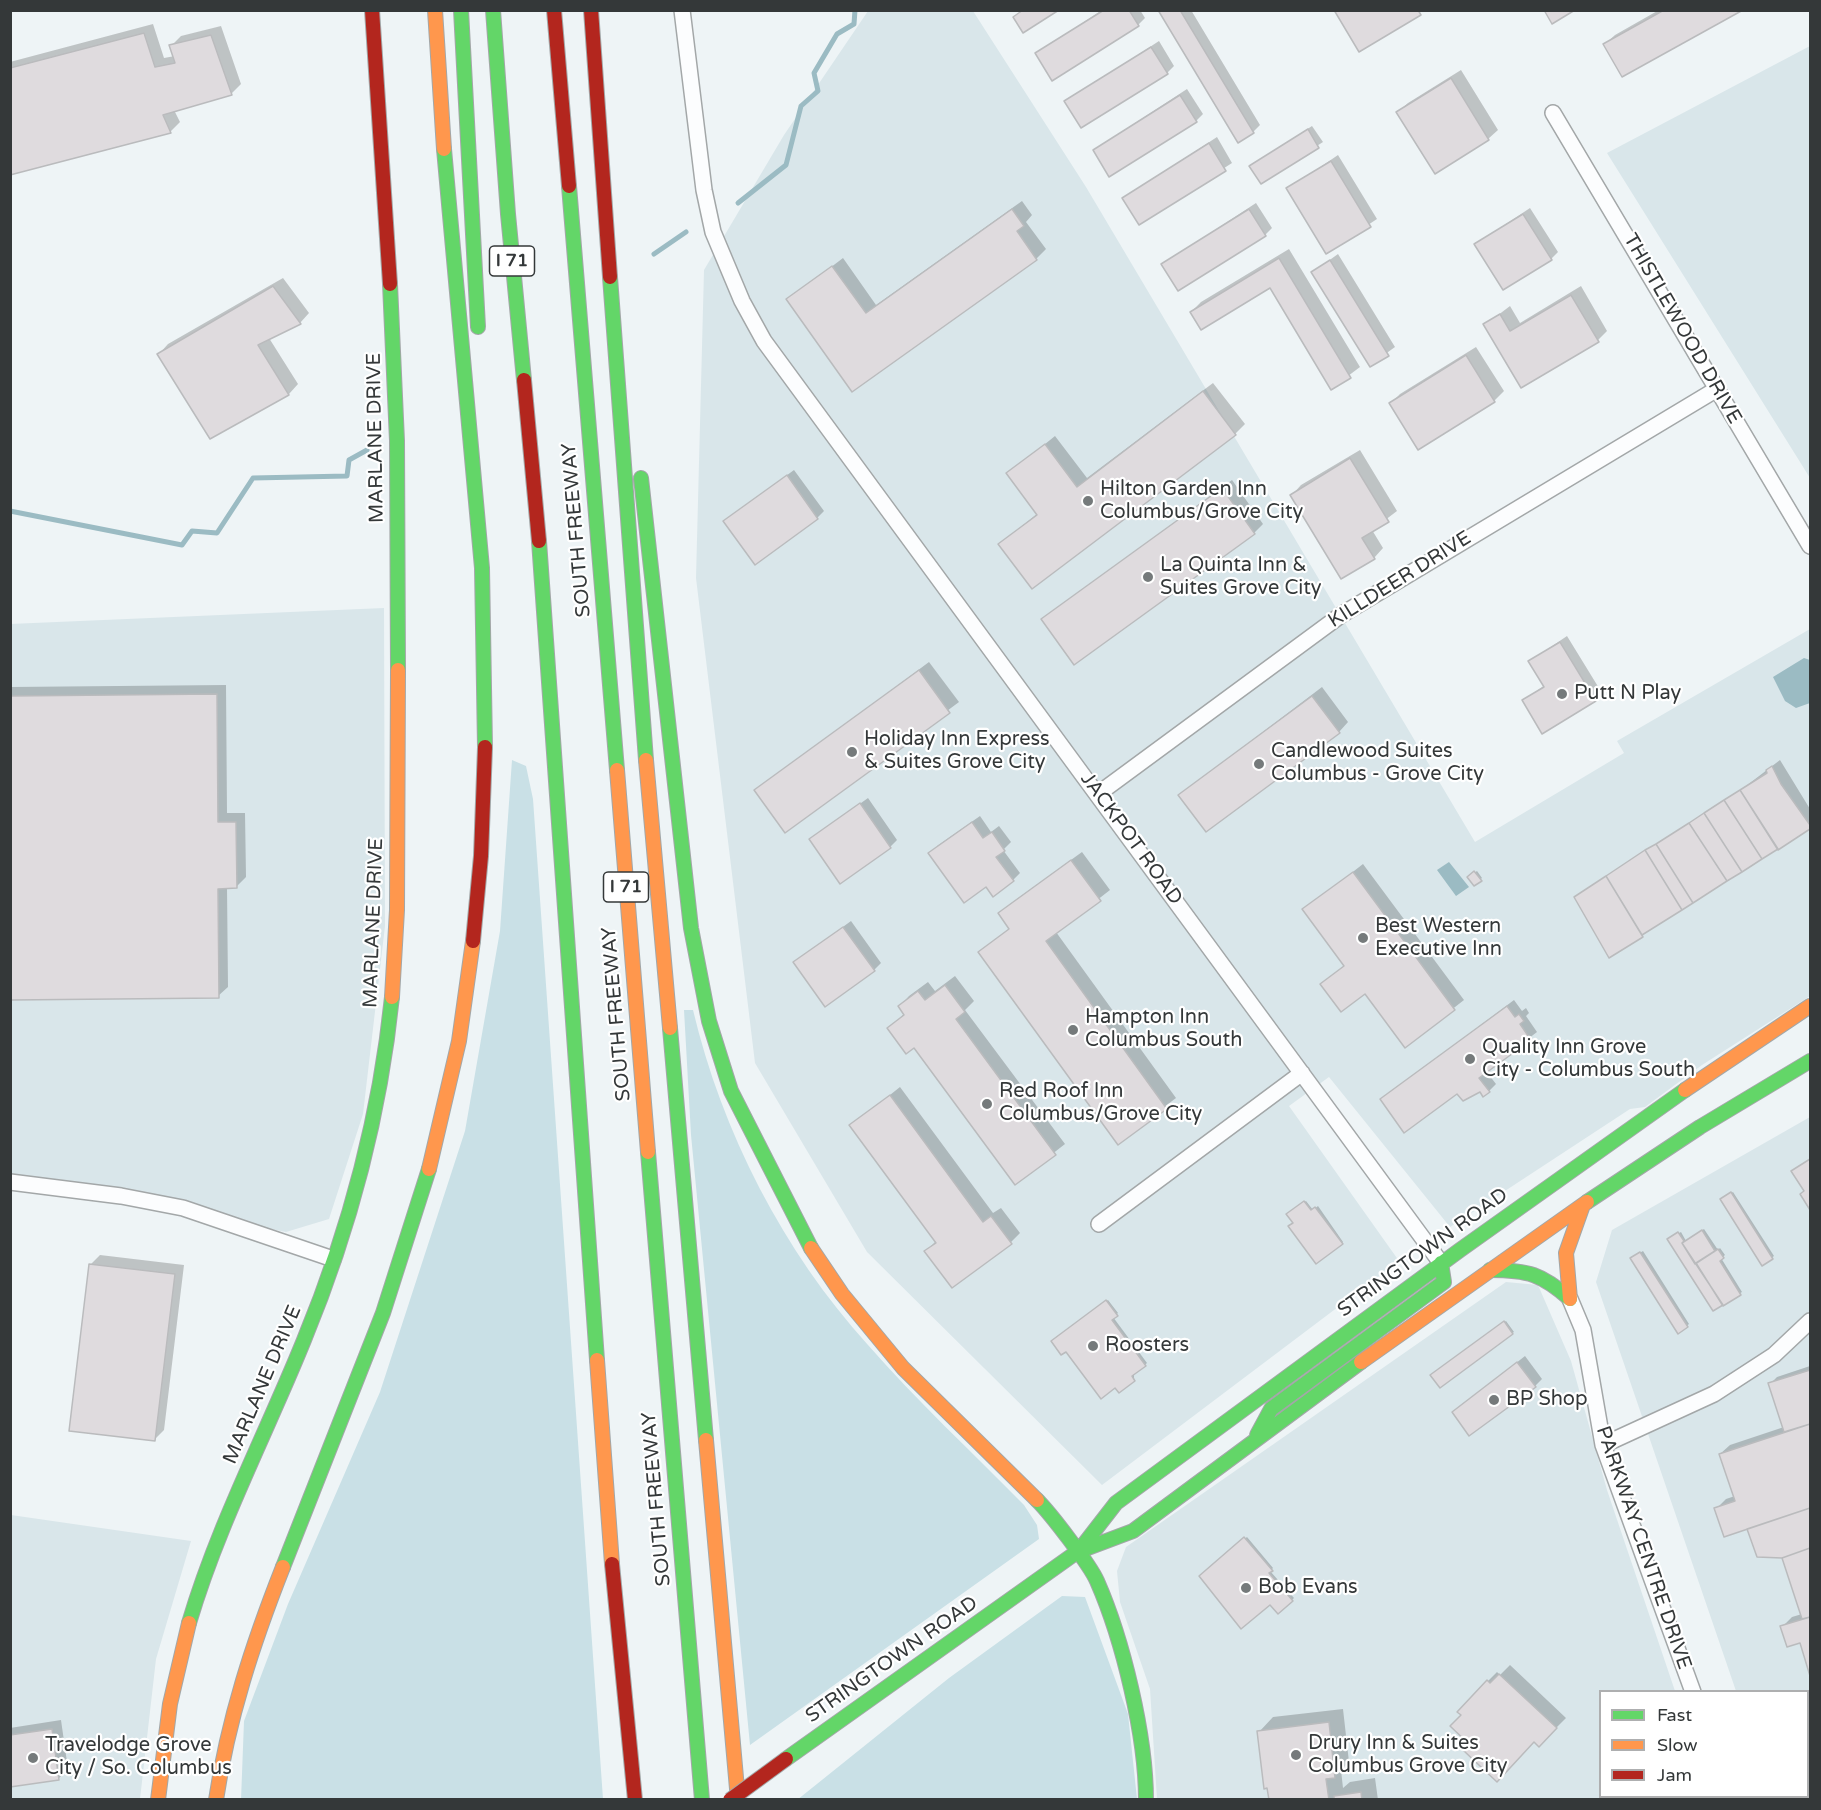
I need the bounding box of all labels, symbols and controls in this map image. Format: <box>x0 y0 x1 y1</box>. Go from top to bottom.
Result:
street label: THISTLEWOOD DRIVE <box>1618 230 1746 428</box>
road number: I 71 <box>490 246 534 276</box>
street label: MARLANE DRIVE <box>363 353 389 523</box>
street label: SOUTH FREEWAY <box>557 442 597 618</box>
place label: Hilton Garden Inn Columbus/Grove City <box>1100 478 1303 525</box>
marker: Hilton Garden Inn Columbus/Grove City <box>1081 494 1095 508</box>
street label: KILLDEER DRIVE <box>1324 526 1476 634</box>
place label: La Quinta Inn & Suites Grove City <box>1160 554 1322 601</box>
marker: La Quinta Inn & Suites Grove City <box>1141 570 1155 584</box>
place label: Putt N Play <box>1574 682 1681 706</box>
marker: Putt N Play <box>1555 687 1569 701</box>
place label: Holiday Inn Express & Suites Grove City <box>864 728 1050 775</box>
place label: Candlewood Suites Columbus - Grove City <box>1271 740 1484 787</box>
marker: Holiday Inn Express & Suites Grove City <box>845 745 859 759</box>
marker: Candlewood Suites Columbus - Grove City <box>1252 757 1266 771</box>
street label: JACKPOT ROAD <box>1075 768 1187 910</box>
street label: MARLANE DRIVE <box>359 838 389 1008</box>
road number: I 71 <box>604 872 648 902</box>
place label: Best Western Executive Inn <box>1375 915 1502 962</box>
street label: SOUTH FREEWAY <box>597 926 637 1102</box>
marker: Best Western Executive Inn <box>1356 931 1370 945</box>
place label: Hampton Inn Columbus South <box>1085 1006 1242 1053</box>
marker: Hampton Inn Columbus South <box>1066 1023 1080 1037</box>
place label: Quality Inn Grove City - Columbus South <box>1482 1036 1695 1083</box>
marker: Quality Inn Grove City - Columbus South <box>1463 1052 1477 1066</box>
place label: Red Roof Inn Columbus/Grove City <box>999 1080 1202 1127</box>
marker: Red Roof Inn Columbus/Grove City <box>980 1097 994 1111</box>
street label: STRINGTOWN ROAD <box>1333 1183 1513 1323</box>
street label: MARLANE DRIVE <box>219 1302 307 1468</box>
place label: Roosters <box>1105 1334 1189 1358</box>
marker: Roosters <box>1086 1339 1100 1353</box>
place label: BP Shop <box>1506 1388 1588 1412</box>
marker: BP Shop <box>1487 1393 1501 1407</box>
street label: SOUTH FREEWAY <box>637 1411 677 1587</box>
street label: PARKWAY CENTRE DRIVE <box>1590 1423 1696 1673</box>
place label: Bob Evans <box>1258 1576 1358 1600</box>
marker: Bob Evans <box>1239 1581 1253 1595</box>
street label: STRINGTOWN ROAD <box>801 1592 983 1728</box>
legend <box>1599 1690 1809 1798</box>
text: Fast <box>1657 1704 1692 1726</box>
place label: Drury Inn & Suites Columbus Grove City <box>1308 1732 1508 1779</box>
place label: Travelodge Grove City / So. Columbus <box>45 1734 232 1781</box>
text: Slow <box>1657 1734 1698 1756</box>
marker: Drury Inn & Suites Columbus Grove City <box>1289 1748 1303 1762</box>
marker: Travelodge Grove City / So. Columbus <box>26 1751 40 1765</box>
text: Jam <box>1657 1764 1692 1786</box>

